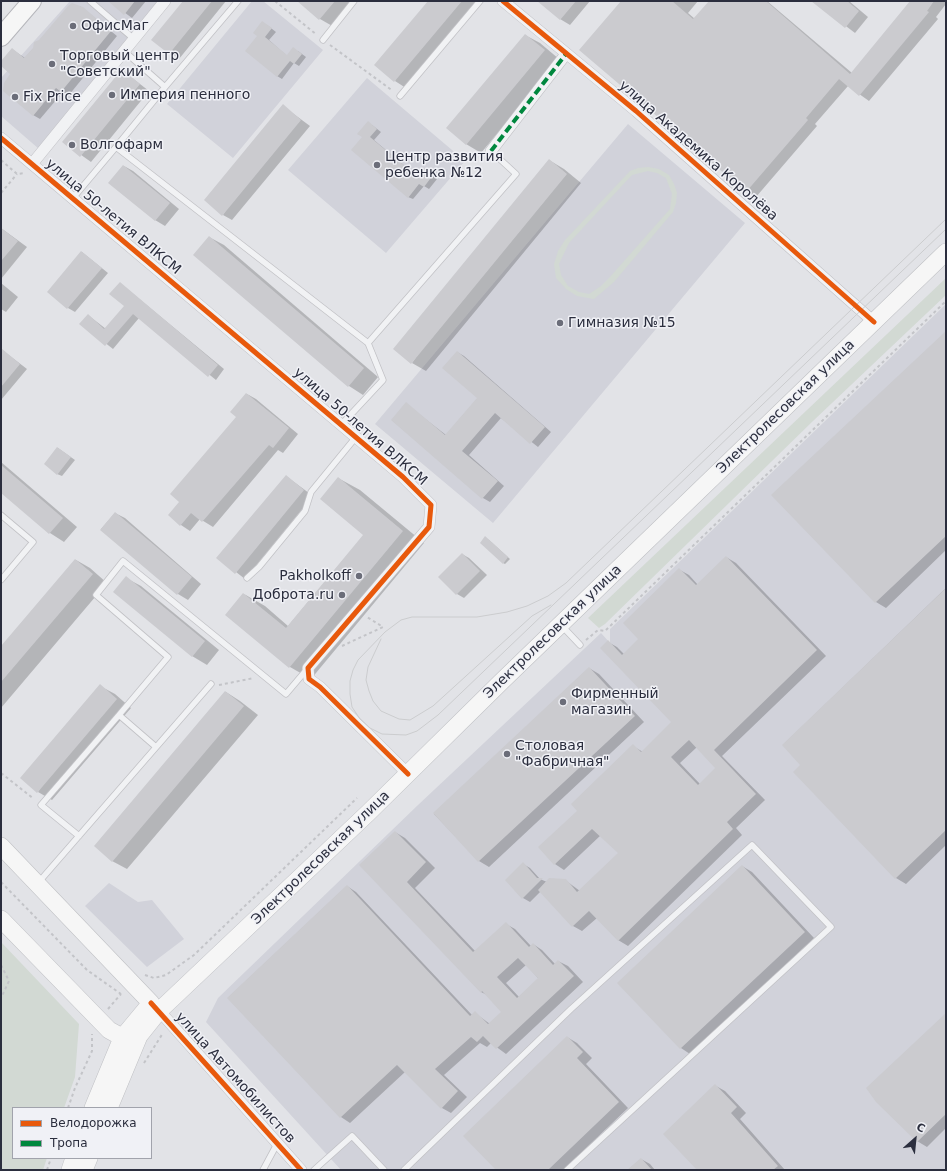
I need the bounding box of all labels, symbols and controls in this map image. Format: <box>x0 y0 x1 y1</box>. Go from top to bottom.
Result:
place label: ОфисМаг <box>81 18 149 34</box>
marker: ОфисМаг <box>68 21 78 31</box>
place label: Торговый центр "Советский" <box>60 48 179 80</box>
marker: Торговый центр "Советский" <box>47 59 57 69</box>
street label: улица Академика Королёва <box>615 77 781 225</box>
place label: Империя пенного <box>120 87 250 103</box>
place label: Fix Price <box>23 89 81 105</box>
marker: Империя пенного <box>107 90 117 100</box>
marker: Fix Price <box>10 92 20 102</box>
place label: Волгофарм <box>80 137 163 153</box>
marker: Волгофарм <box>67 140 77 150</box>
place label: Центр развития ребенка №12 <box>385 149 503 182</box>
street label: улица 50-летия ВЛКСМ <box>42 155 184 279</box>
marker: Центр развития ребенка №12 <box>372 160 382 170</box>
place label: Гимназия №15 <box>568 315 676 331</box>
marker: Гимназия №15 <box>555 318 565 328</box>
street label: Электролесовская улица <box>713 337 859 477</box>
street label: улица 50-летия ВЛКСМ <box>290 364 430 490</box>
street label: Электролесовская улица <box>480 562 626 702</box>
place label: Pakholkoff <box>279 568 351 584</box>
marker: Pakholkoff <box>354 571 364 581</box>
place label: Доброта.ru <box>253 587 334 603</box>
marker: Доброта.ru <box>337 590 347 600</box>
place label: Фирменный магазин <box>571 686 659 718</box>
marker: Фирменный магазин <box>558 697 568 707</box>
place label: Столовая "Фабричная" <box>515 738 610 770</box>
marker: Столовая "Фабричная" <box>502 749 512 759</box>
street label: Электролесовская улица <box>248 788 394 928</box>
street label: улица Автомобилистов <box>172 1009 298 1147</box>
legend <box>12 1107 152 1159</box>
text: Велодорожка <box>50 1116 137 1130</box>
north arrow <box>895 1119 935 1159</box>
text: С <box>914 1120 927 1135</box>
text: Тропа <box>50 1136 88 1150</box>

